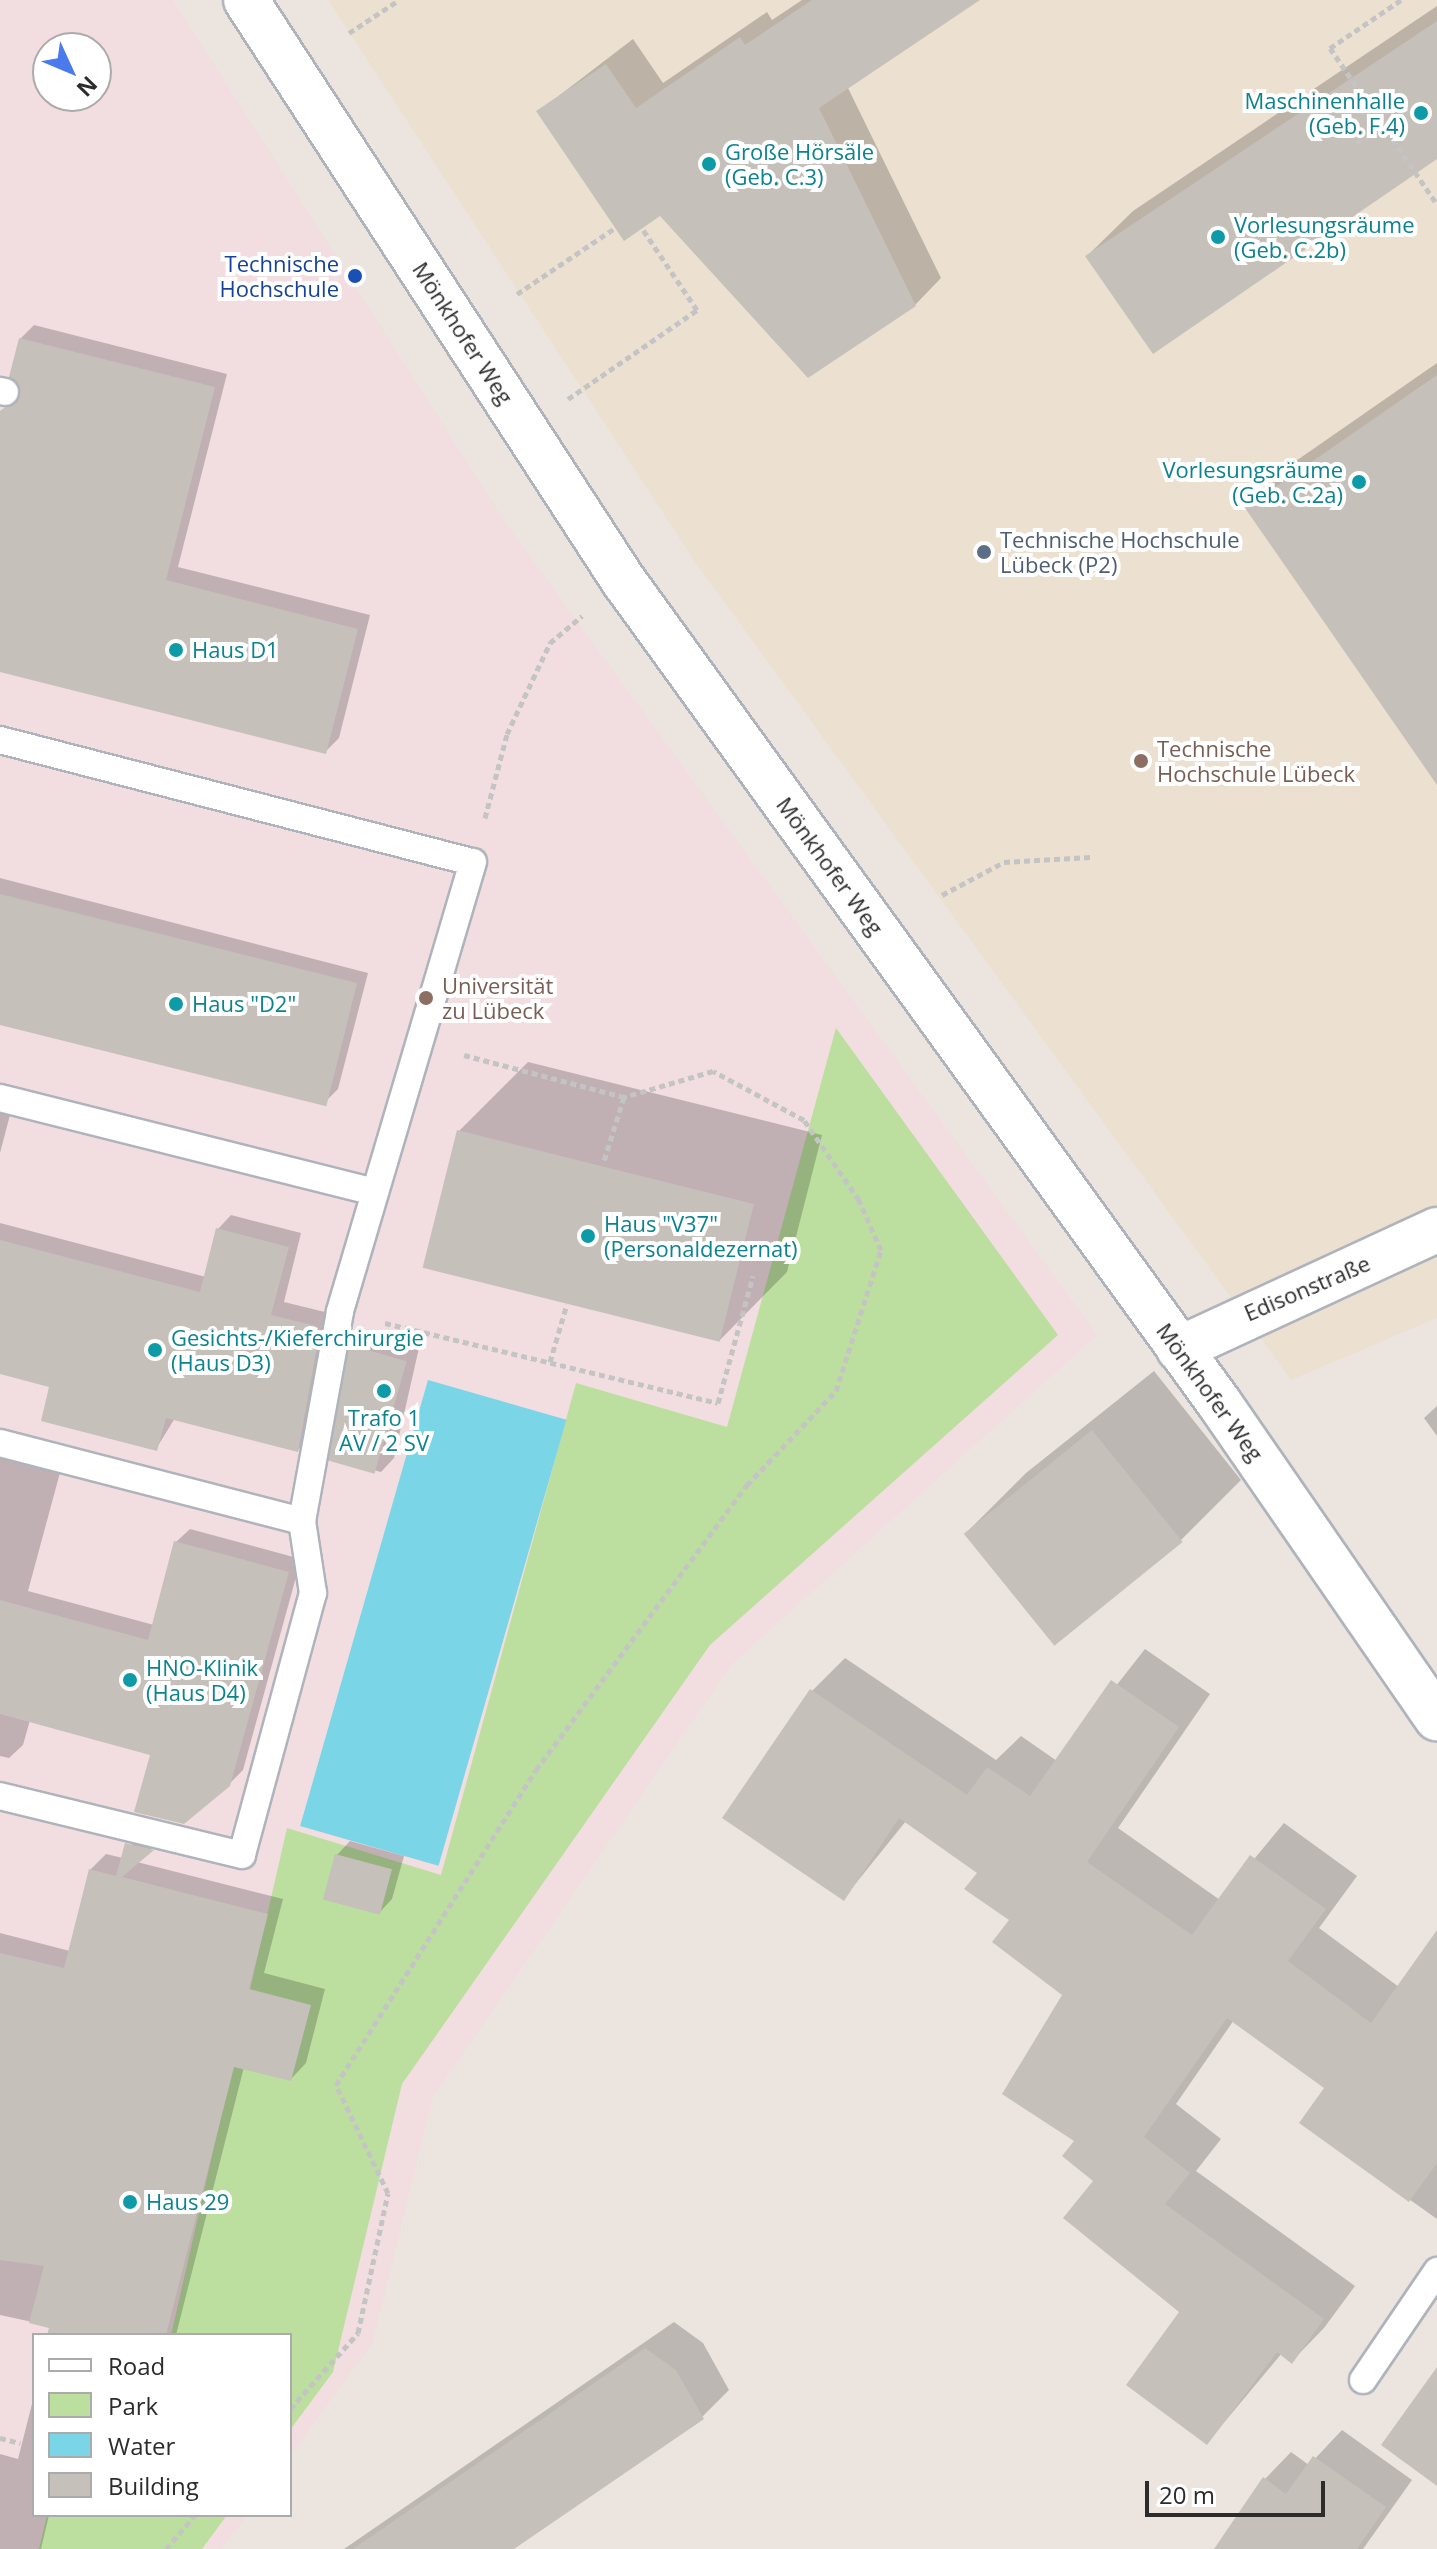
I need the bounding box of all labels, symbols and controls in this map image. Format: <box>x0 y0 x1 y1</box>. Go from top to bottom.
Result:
north arrow <box>32 32 112 112</box>
text: N <box>71 70 105 104</box>
place label: Maschinenhalle (Geb. F.4) <box>1244 87 1405 138</box>
marker: Maschinenhalle (Geb. F.4) <box>1412 104 1430 122</box>
place label: Große Hörsäle (Geb. C.3) <box>725 138 874 190</box>
marker: Große Hörsäle (Geb. C.3) <box>700 155 718 173</box>
place label: Vorlesungsräume (Geb. C.2b) <box>1234 211 1415 262</box>
marker: Vorlesungsräume (Geb. C.2b) <box>1209 228 1227 246</box>
place label: Technische Hochschule <box>220 250 339 302</box>
street label: Mönkhofer Weg <box>407 257 519 409</box>
marker: Technische Hochschule <box>346 267 364 285</box>
place label: Vorlesungsräume (Geb. C.2a) <box>1162 456 1343 508</box>
marker: Vorlesungsräume (Geb. C.2a) <box>1350 473 1368 491</box>
place label: Technische Hochschule Lübeck (P2) <box>1000 526 1240 578</box>
marker: Technische Hochschule Lübeck (P2) <box>975 543 993 561</box>
place label: Haus D1 <box>192 637 279 663</box>
marker: Haus D1 <box>167 641 185 659</box>
place label: Technische Hochschule Lübeck <box>1157 735 1355 786</box>
marker: Technische Hochschule Lübeck <box>1132 752 1150 770</box>
street label: Mönkhofer Weg <box>771 792 889 940</box>
place label: Universität zu Lübeck <box>442 972 553 1024</box>
marker: Universität zu Lübeck <box>417 989 435 1007</box>
place label: Haus "D2" <box>192 991 296 1017</box>
marker: Haus "D2" <box>167 995 185 1013</box>
place label: Haus "V37" (Personaldezernat) <box>604 1210 798 1262</box>
marker: Haus "V37" (Personaldezernat) <box>579 1227 597 1245</box>
street label: Edisonstraße <box>1240 1250 1374 1326</box>
street label: Mönkhofer Weg <box>1151 1318 1269 1466</box>
place label: Gesichts-/Kieferchirurgie (Haus D3) <box>171 1324 424 1376</box>
marker: Gesichts-/Kieferchirurgie (Haus D3) <box>146 1341 164 1359</box>
marker: Trafo 1 AV / 2 SV <box>375 1382 393 1400</box>
place label: Trafo 1 AV / 2 SV <box>339 1404 429 1456</box>
place label: HNO-Klinik (Haus D4) <box>146 1654 258 1706</box>
marker: HNO-Klinik (Haus D4) <box>121 1671 139 1689</box>
place label: Haus 29 <box>146 2189 229 2215</box>
marker: Haus 29 <box>121 2193 139 2211</box>
legend <box>32 2333 292 2517</box>
text: Road <box>108 2349 165 2382</box>
text: Park <box>108 2389 158 2422</box>
text: Water <box>108 2429 175 2462</box>
scale bar <box>1149 2465 1329 2515</box>
text: Building <box>108 2469 199 2502</box>
text: 20 m <box>1159 2478 1215 2511</box>

